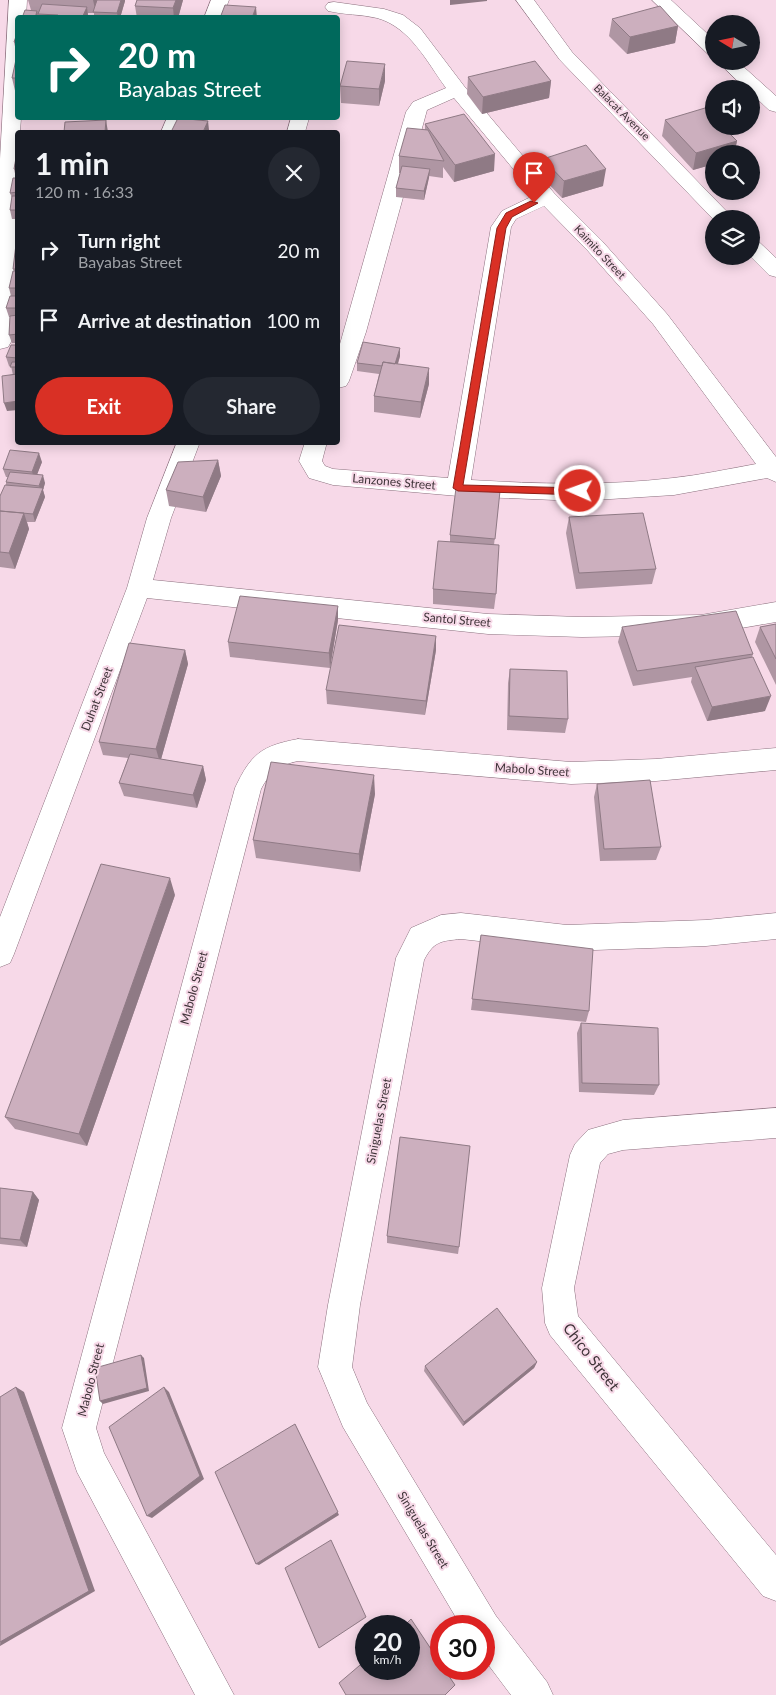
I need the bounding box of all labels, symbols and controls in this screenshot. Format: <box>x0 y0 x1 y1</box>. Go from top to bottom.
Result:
north arrow <box>705 15 760 70</box>
map controls <box>705 15 760 265</box>
text: 20 m <box>118 33 196 75</box>
icon: right <box>35 35 100 100</box>
text: Bayabas Street <box>118 75 261 102</box>
button: sound <box>705 80 760 135</box>
street label: Balacat Avenue <box>592 81 653 143</box>
text: 1 min <box>35 145 109 181</box>
button: search <box>705 145 760 200</box>
button: close <box>268 147 320 199</box>
pin <box>513 152 555 203</box>
icon: arrive <box>520 159 548 187</box>
text: 120 m · 16:33 <box>35 182 134 201</box>
button: layers <box>705 210 760 265</box>
street label: Kaimito Street <box>572 222 629 281</box>
text: Turn right <box>78 229 160 252</box>
icon: right <box>35 236 63 264</box>
text: 20 m <box>277 239 320 262</box>
text: Bayabas Street <box>78 252 182 271</box>
icon: arrive <box>35 306 63 334</box>
text: Arrive at destination <box>78 309 251 332</box>
text: 100 m <box>266 309 320 332</box>
button: Exit <box>35 377 173 435</box>
button: Share <box>183 377 320 435</box>
position arrow <box>553 464 605 516</box>
street label: Lanzones Street <box>352 470 437 493</box>
street label: Santol Street <box>423 609 492 630</box>
street label: Duhat Street <box>77 664 116 733</box>
street label: Mabolo Street <box>494 759 571 780</box>
street label: Mabolo Street <box>177 949 211 1026</box>
street label: Siniguelas Street <box>363 1076 394 1165</box>
street label: Chico Street <box>560 1319 624 1394</box>
street label: Mabolo Street <box>74 1341 107 1418</box>
street label: Siniguelas Street <box>395 1489 453 1571</box>
speed limit sign: 30 <box>430 1615 495 1680</box>
text: 20 <box>373 1626 402 1656</box>
text: km/h <box>373 1652 402 1667</box>

